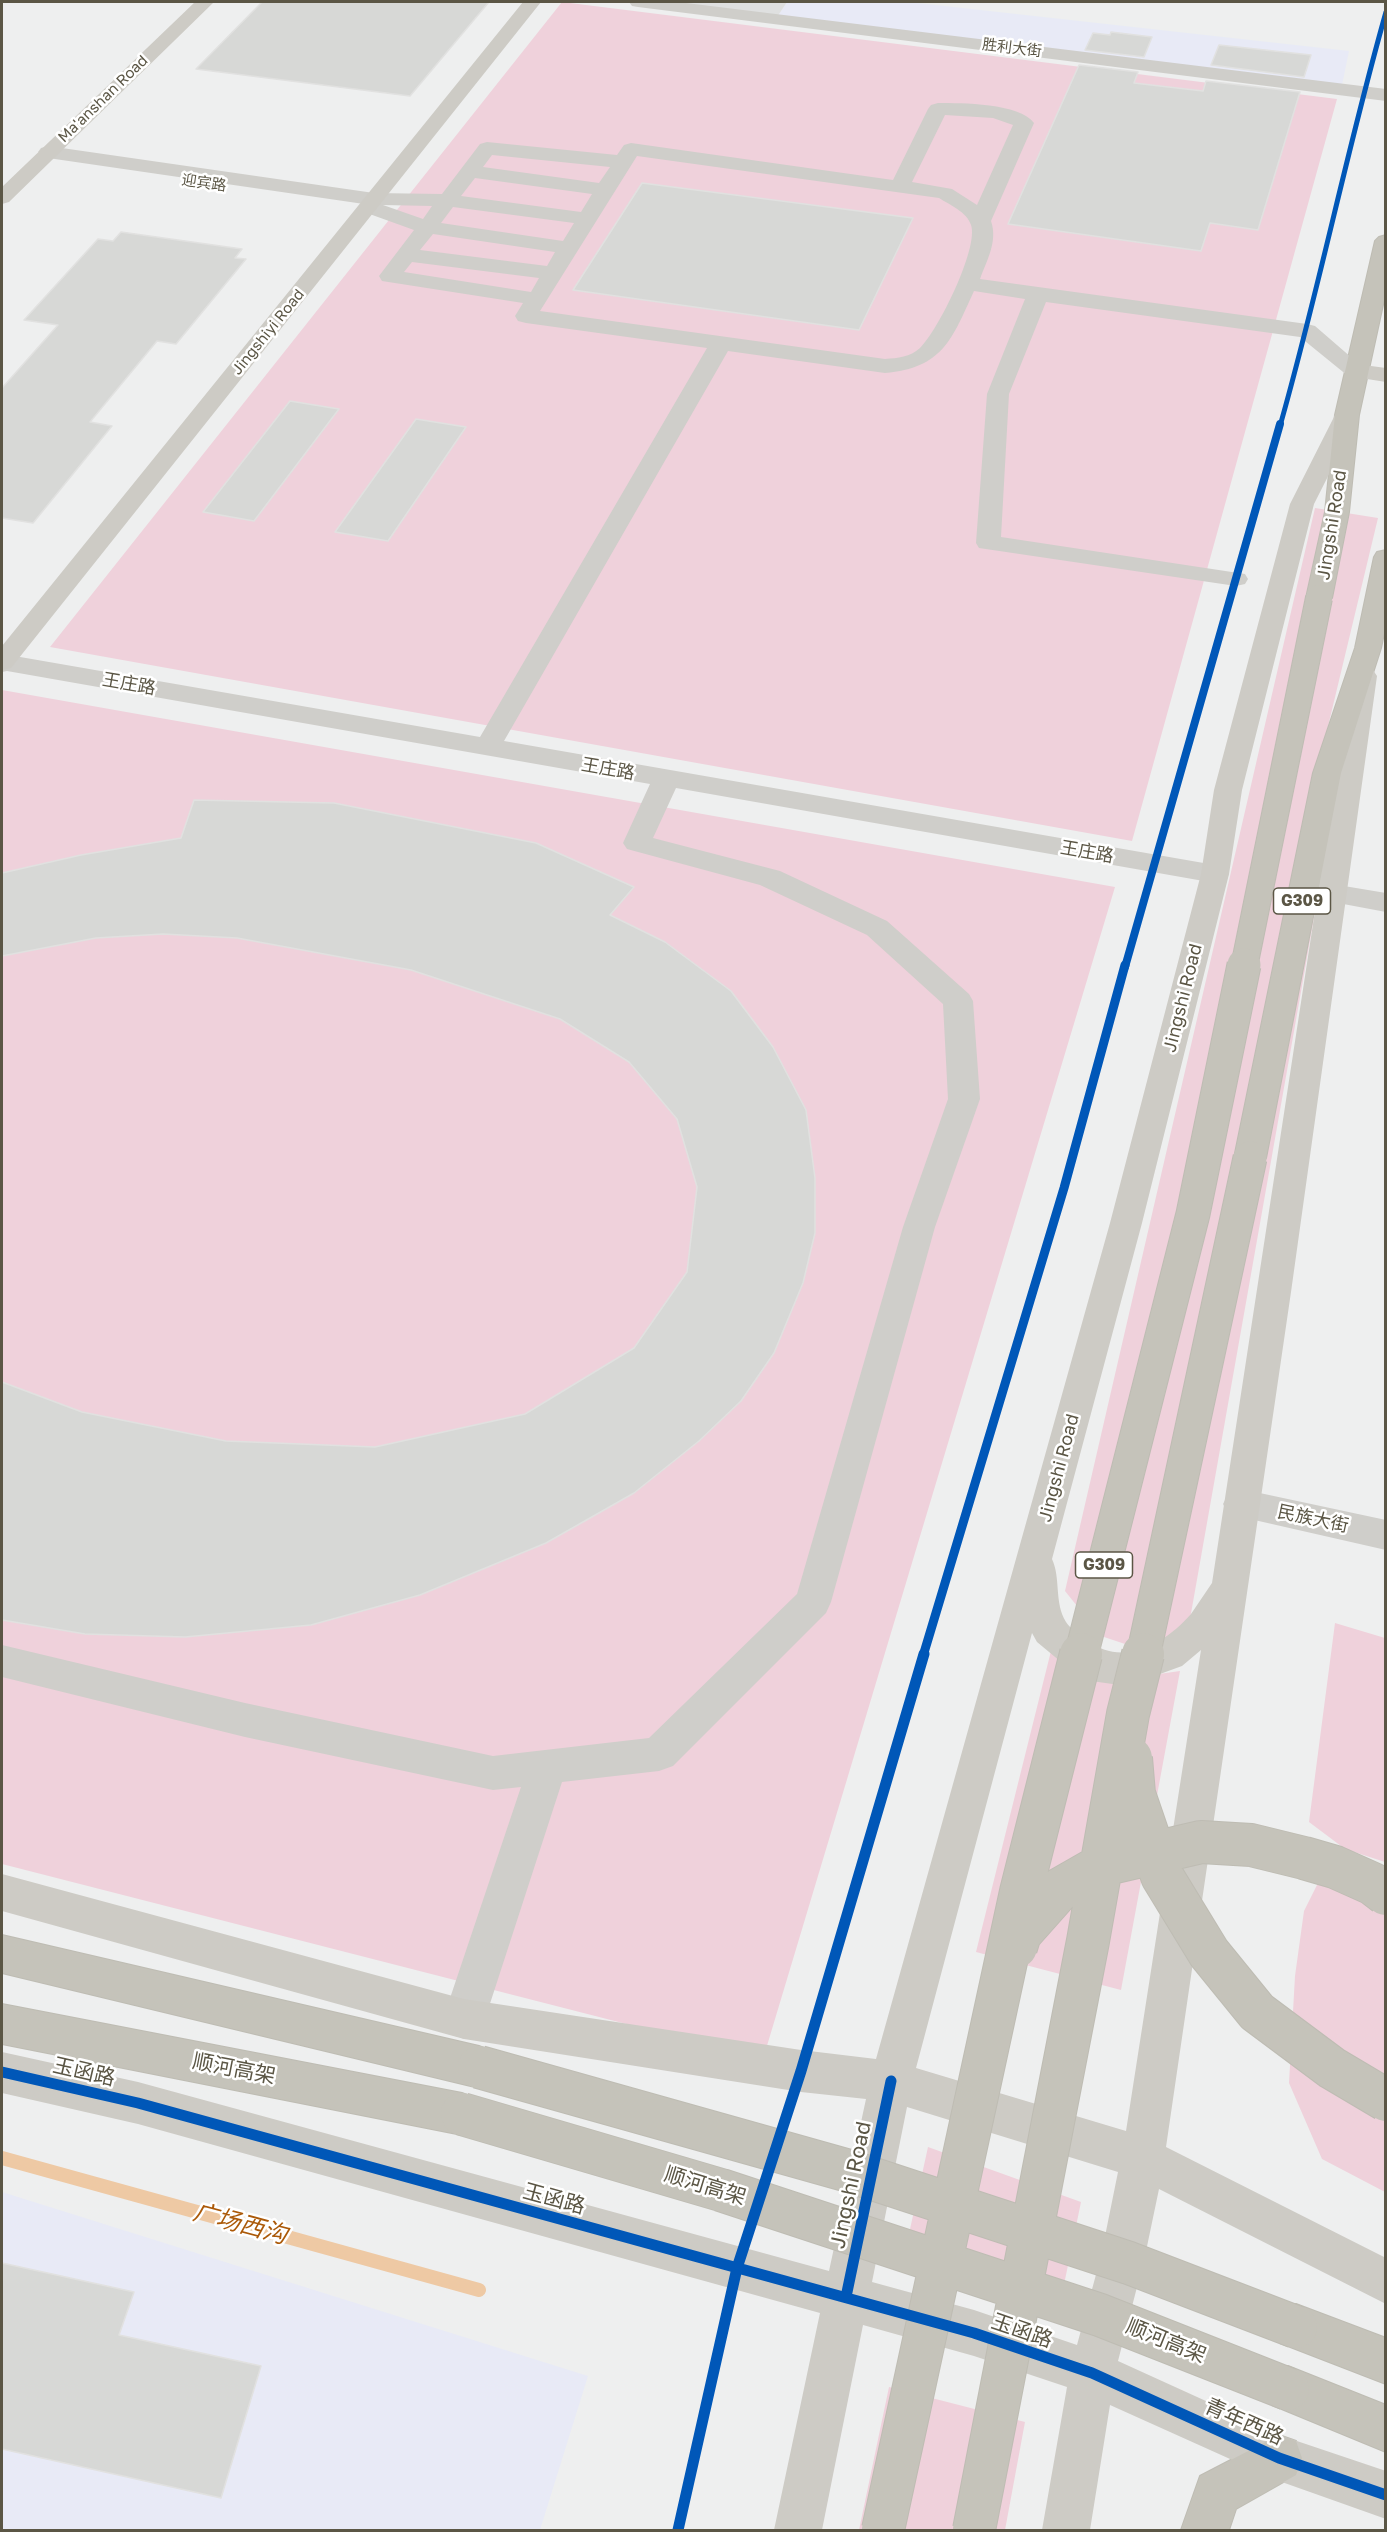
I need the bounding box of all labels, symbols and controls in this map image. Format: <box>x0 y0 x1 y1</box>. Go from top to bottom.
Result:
street label: 胜利大街 <box>981 35 1043 61</box>
street label: Ma'anshan Road <box>54 52 152 146</box>
street label: 迎宾路 <box>180 171 228 195</box>
street label: Jingshiyi Road <box>228 286 308 378</box>
street label: Jingshi Road <box>1313 468 1351 582</box>
street label: 王庄路 <box>101 669 157 699</box>
street label: 王庄路 <box>580 754 636 784</box>
street label: 王庄路 <box>1059 837 1115 867</box>
road number: G309 <box>1274 888 1330 914</box>
street label: Jingshi Road <box>1159 942 1207 1054</box>
street label: Jingshi Road <box>1034 1412 1084 1524</box>
street label: 民族大街 <box>1276 1501 1350 1537</box>
road number: G309 <box>1076 1552 1132 1578</box>
street label: 顺河高架 <box>190 2049 278 2089</box>
street label: 玉函路 <box>50 2053 118 2091</box>
street label: Jingshi Road <box>825 2119 877 2251</box>
street label: 顺河高架 <box>661 2162 749 2210</box>
street label: 玉函路 <box>520 2179 588 2219</box>
water label: 广场西沟 <box>190 2198 290 2250</box>
street label: 玉函路 <box>988 2309 1056 2353</box>
street label: 顺河高架 <box>1122 2314 1210 2368</box>
street label: 青年西路 <box>1201 2393 1287 2451</box>

